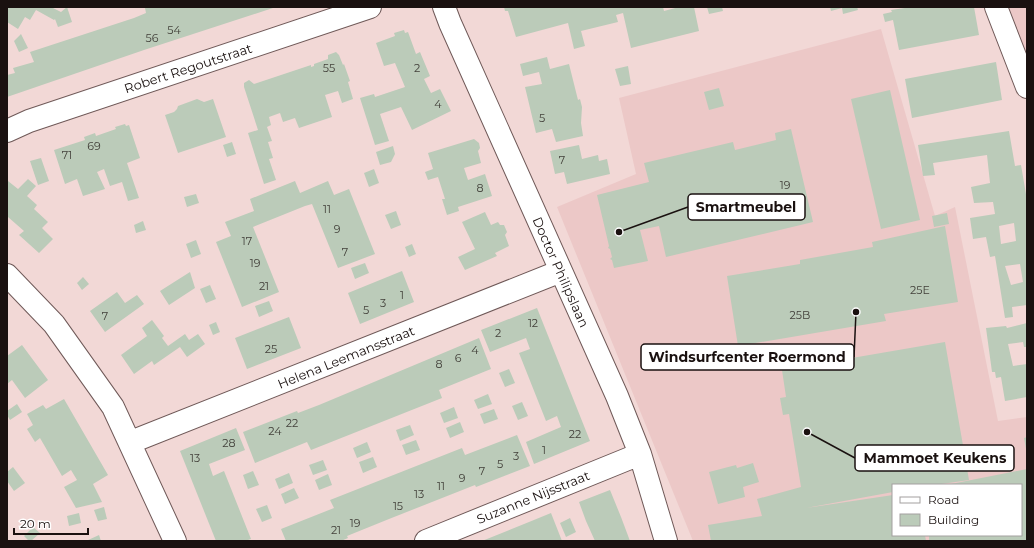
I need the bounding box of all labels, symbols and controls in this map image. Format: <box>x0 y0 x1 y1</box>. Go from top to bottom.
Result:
house number: 54 <box>167 23 181 37</box>
house number: 56 <box>146 31 159 45</box>
street label: Robert Regoutstraat <box>122 40 254 96</box>
house number: 55 <box>323 61 335 75</box>
house number: 2 <box>414 61 420 75</box>
house number: 4 <box>434 97 442 111</box>
house number: 5 <box>539 111 545 125</box>
house number: 69 <box>87 139 101 153</box>
house number: 71 <box>62 148 72 162</box>
house number: 7 <box>559 153 565 167</box>
house number: 19 <box>780 178 791 192</box>
house number: 8 <box>476 181 484 195</box>
callout: Smartmeubel <box>688 194 805 220</box>
text: Smartmeubel <box>696 198 796 216</box>
house number: 11 <box>323 202 331 216</box>
street label: Doctor Philipslaan <box>529 214 593 330</box>
house number: 9 <box>334 222 341 236</box>
house number: 17 <box>242 234 252 248</box>
house number: 7 <box>342 245 348 259</box>
house number: 19 <box>250 256 261 270</box>
house number: 21 <box>259 279 269 293</box>
house number: 25E <box>910 283 930 297</box>
house number: 1 <box>400 288 404 302</box>
house number: 3 <box>380 296 386 310</box>
house number: 5 <box>363 303 369 317</box>
house number: 25B <box>790 308 810 322</box>
house number: 7 <box>102 309 108 323</box>
house number: 12 <box>528 316 538 330</box>
street label: Helena Leemansstraat <box>275 322 417 392</box>
house number: 2 <box>495 326 501 340</box>
house number: 25 <box>265 342 277 356</box>
house number: 4 <box>471 343 479 357</box>
callout: Windsurfcenter Roermond <box>641 344 854 370</box>
text: Windsurfcenter Roermond <box>648 348 846 366</box>
house number: 6 <box>455 351 462 365</box>
house number: 8 <box>435 357 443 371</box>
house number: 22 <box>286 416 298 430</box>
house number: 24 <box>268 424 282 438</box>
house number: 22 <box>569 427 581 441</box>
house number: 28 <box>222 436 236 450</box>
house number: 1 <box>542 443 546 457</box>
callout: Mammoet Keukens <box>855 445 1014 471</box>
house number: 3 <box>513 449 519 463</box>
text: Mammoet Keukens <box>864 449 1007 467</box>
house number: 13 <box>190 451 200 465</box>
house number: 5 <box>497 457 503 471</box>
house number: 7 <box>479 464 485 478</box>
street label: Suzanne Nijsstraat <box>474 467 592 527</box>
house number: 9 <box>459 471 466 485</box>
house number: 11 <box>437 479 445 493</box>
legend <box>892 484 1022 536</box>
house number: 13 <box>414 487 424 501</box>
text: Road <box>928 492 959 507</box>
house number: 15 <box>393 499 403 513</box>
scale bar <box>14 510 88 536</box>
text: Building <box>928 512 979 527</box>
text: 20 m <box>20 516 51 531</box>
house number: 19 <box>350 516 361 530</box>
house number: 21 <box>331 523 341 537</box>

